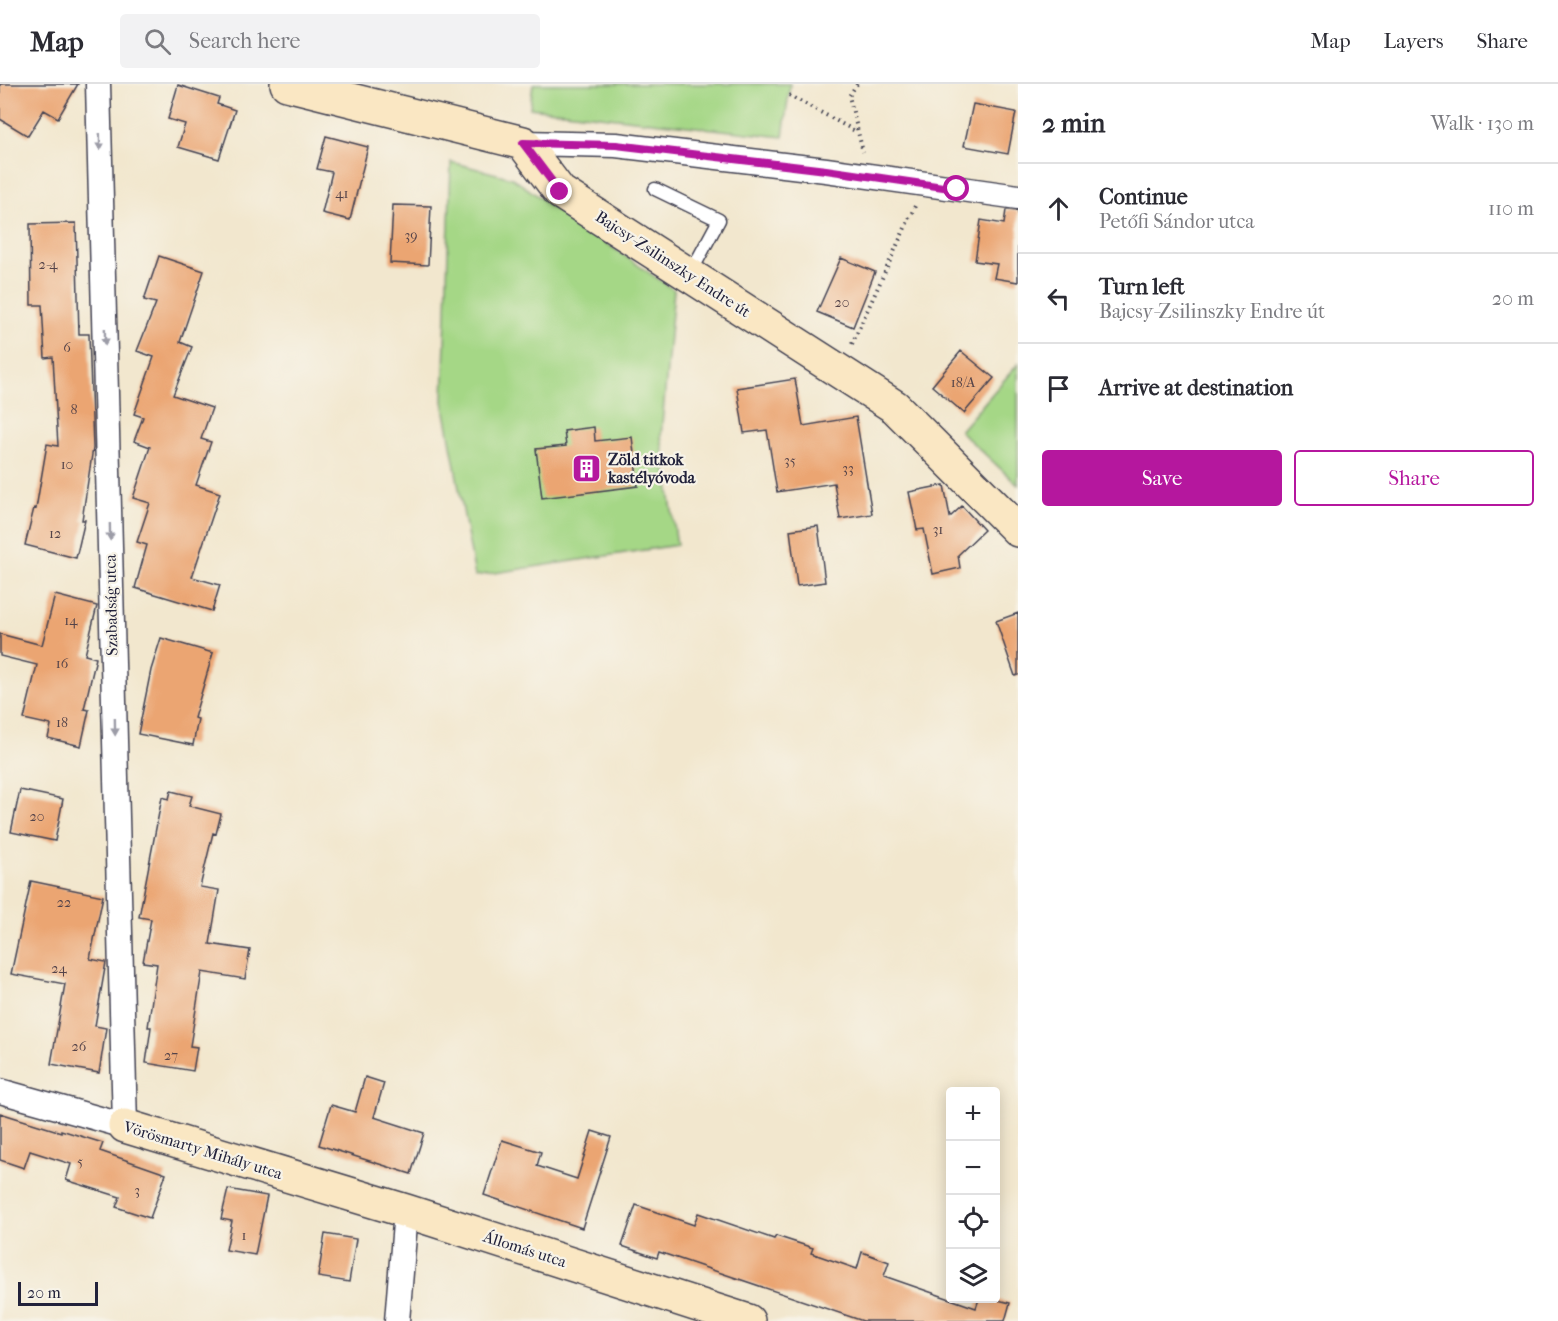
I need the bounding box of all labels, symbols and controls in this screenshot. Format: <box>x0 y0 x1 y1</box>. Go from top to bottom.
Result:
search box <box>120 14 540 68</box>
text: Map <box>30 25 84 58</box>
icon: search <box>141 25 174 58</box>
text: Search here <box>189 28 300 54</box>
text: Map <box>1310 29 1351 53</box>
text: Layers <box>1384 29 1443 53</box>
text: Share <box>1476 29 1528 53</box>
text: 2 min <box>1042 108 1105 139</box>
text: Walk · 130 m <box>1431 112 1534 135</box>
one-way arrow <box>95 133 104 152</box>
route start <box>943 175 969 201</box>
route end <box>546 178 572 204</box>
text: Continue <box>1099 184 1188 210</box>
house number: 41 <box>335 185 349 202</box>
icon: ahead <box>1042 192 1075 225</box>
text: 110 m <box>1488 197 1534 220</box>
street label: Bajcsy-Zsilinszky Endre út <box>592 207 754 321</box>
text: Petőfi Sándor utca <box>1099 210 1254 233</box>
house number: 39 <box>404 227 418 244</box>
house number: 2-4 <box>38 256 58 273</box>
text: Turn left <box>1099 274 1185 300</box>
icon: left <box>1042 282 1075 315</box>
text: 20 m <box>1492 287 1534 310</box>
house number: 20 <box>835 294 849 311</box>
text: Bajcsy-Zsilinszky Endre út <box>1099 300 1325 323</box>
one-way arrow <box>100 328 109 347</box>
house number: 6 <box>63 339 71 356</box>
icon: arrive <box>1042 372 1075 405</box>
house number: 18/A <box>951 374 976 391</box>
text: Arrive at destination <box>1099 375 1293 401</box>
house number: 8 <box>70 401 78 418</box>
place label: Zöld titkok kastélyóvoda <box>607 450 696 488</box>
button: Save <box>1042 450 1282 506</box>
button: Share <box>1294 450 1534 506</box>
building icon: Zöld titkok kastélyóvoda <box>571 452 603 484</box>
house number: 35 <box>784 452 796 469</box>
house number: 10 <box>61 456 73 473</box>
house number: 33 <box>842 460 854 477</box>
house number: 31 <box>933 521 943 538</box>
one-way arrow <box>105 523 114 542</box>
house number: 12 <box>49 525 61 542</box>
street label: Szabadság utca <box>101 553 121 656</box>
house number: 14 <box>64 612 78 629</box>
house number: 16 <box>56 655 69 672</box>
house number: 18 <box>56 714 68 731</box>
one-way arrow <box>110 718 119 737</box>
house number: 20 <box>30 808 44 825</box>
house number: 22 <box>57 894 71 911</box>
house number: 24 <box>51 960 67 977</box>
house number: 26 <box>72 1038 87 1055</box>
house number: 27 <box>164 1047 178 1064</box>
map controls <box>946 1087 1000 1303</box>
button: + <box>946 1087 1000 1141</box>
street label: Vörösmarty Mihály utca <box>120 1116 285 1183</box>
button: − <box>946 1141 1000 1195</box>
house number: 5 <box>77 1153 83 1170</box>
house number: 3 <box>134 1182 140 1199</box>
button: locate <box>946 1195 1000 1249</box>
street label: Állomás utca <box>480 1225 570 1272</box>
house number: 1 <box>242 1227 247 1244</box>
button: layers <box>946 1249 1000 1303</box>
scale bar <box>18 1279 98 1306</box>
text: 20 m <box>27 1283 61 1302</box>

